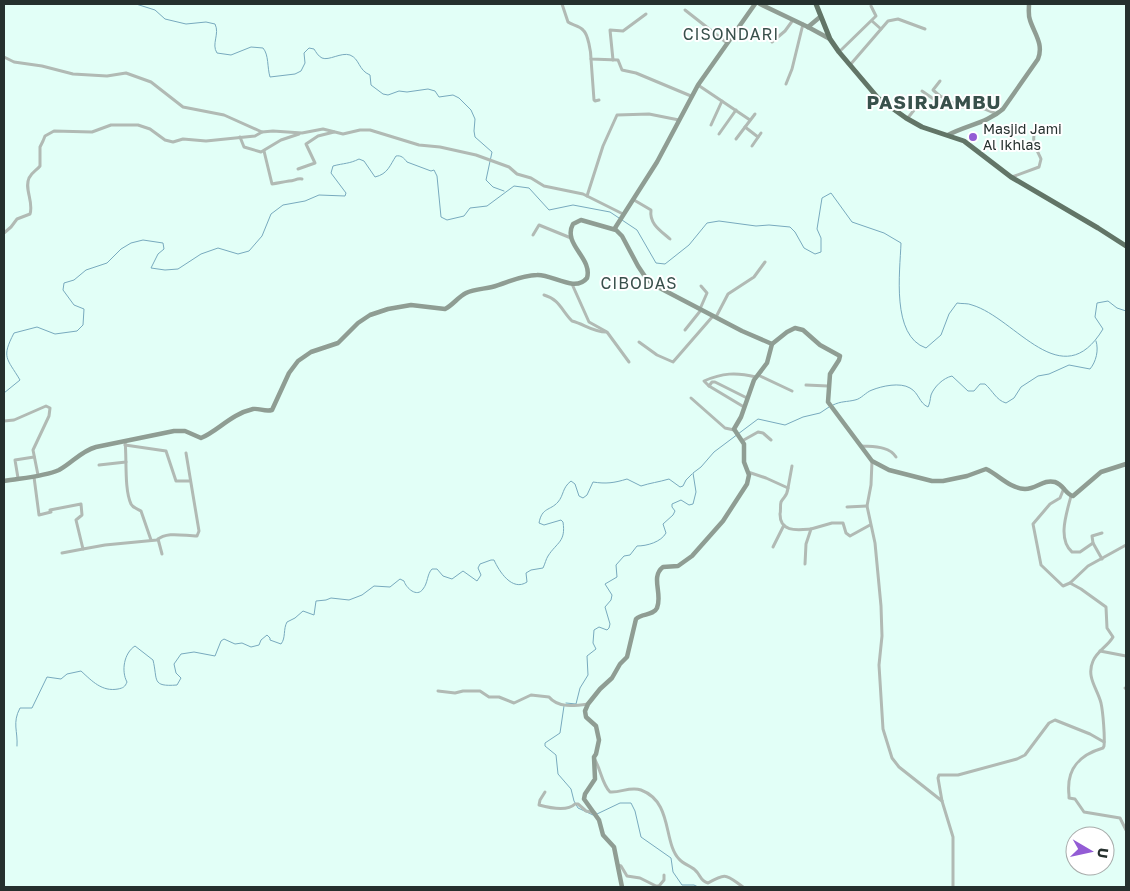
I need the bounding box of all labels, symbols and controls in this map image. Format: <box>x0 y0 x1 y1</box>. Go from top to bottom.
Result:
district label: CISONDARI <box>683 24 779 44</box>
district label: PASIRJAMBU <box>867 90 1001 113</box>
place label: Masjid Jami Al Ikhlas <box>983 120 1062 153</box>
marker: Masjid Jami Al Ikhlas <box>967 131 979 143</box>
district label: CIBODAS <box>600 273 678 293</box>
north arrow <box>1065 826 1115 876</box>
text: U <box>1094 847 1113 859</box>

